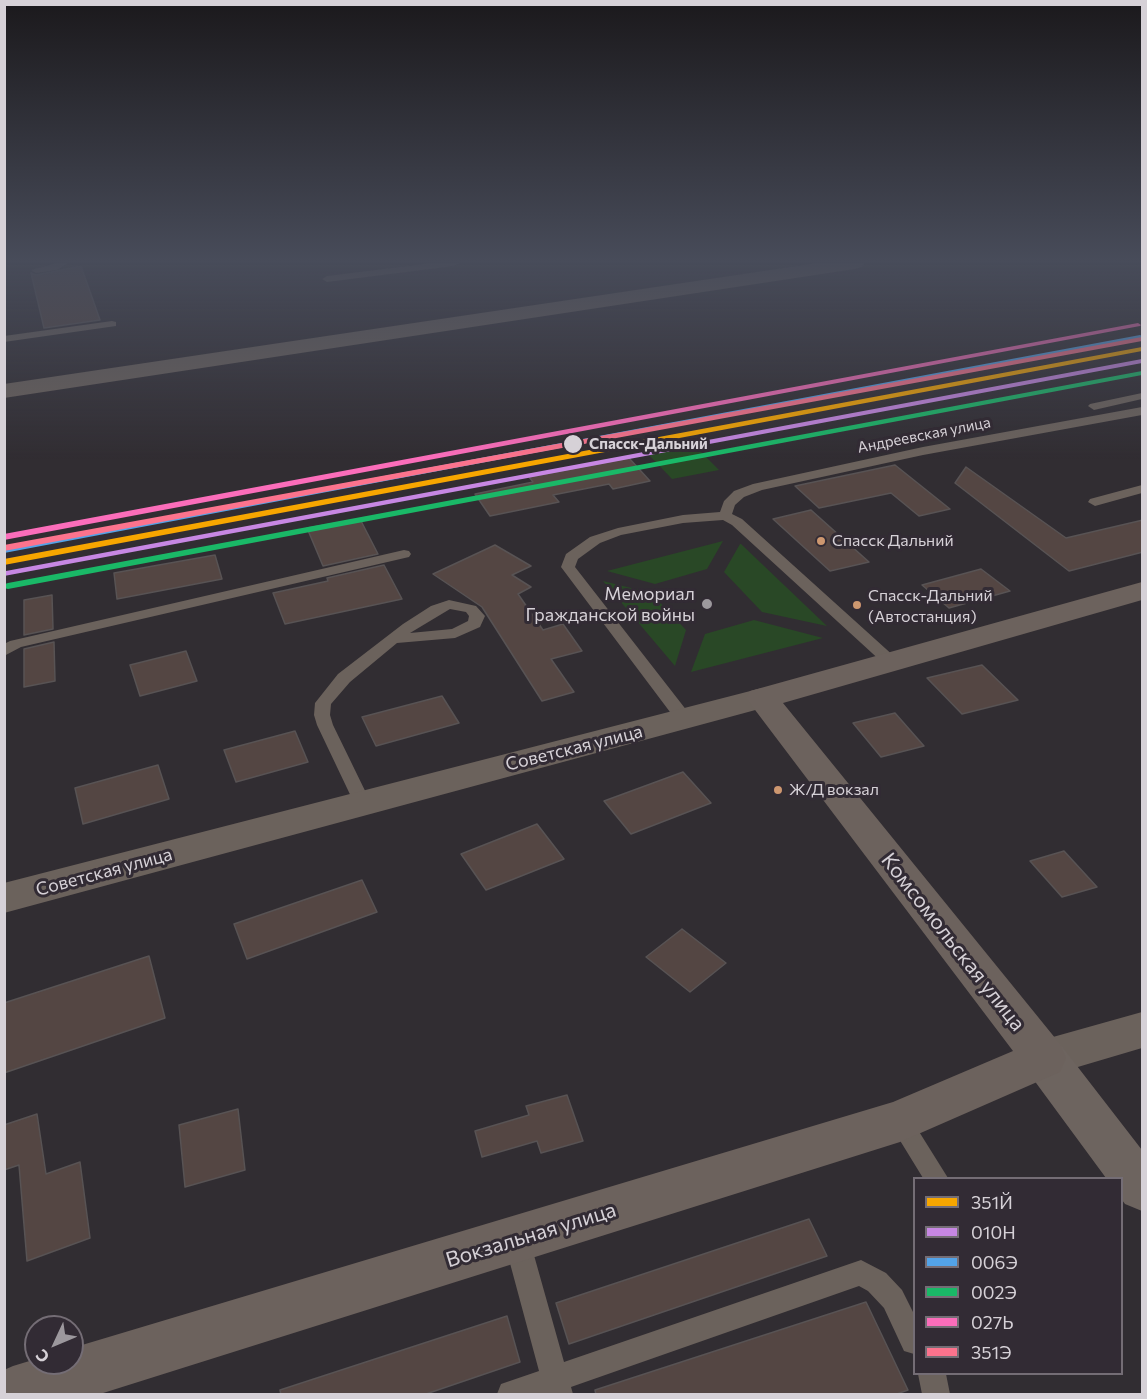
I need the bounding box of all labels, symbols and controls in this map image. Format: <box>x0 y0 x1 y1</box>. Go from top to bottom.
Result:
street label: Андреевская улица <box>856 413 992 457</box>
marker: Спасск-Дальний <box>562 433 584 455</box>
place label: Спасск-Дальний <box>589 435 708 453</box>
place label: Спасск Дальний <box>832 531 954 551</box>
marker: Спасск Дальний <box>815 535 827 547</box>
place label: Мемориал Гражданской войны <box>525 583 695 626</box>
place label: Спасск-Дальний (Автостанция) <box>868 586 993 624</box>
marker: Мемориал Гражданской войны <box>700 597 714 611</box>
marker: Спасск-Дальний (Автостанция) <box>851 599 863 611</box>
street label: Советская улица <box>503 721 645 775</box>
place label: Ж/Д вокзал <box>789 780 879 800</box>
marker: Ж/Д вокзал <box>772 784 784 796</box>
street label: Советская улица <box>33 843 175 901</box>
street label: Комсомольская улица <box>876 848 1030 1036</box>
legend <box>913 1177 1123 1375</box>
text: 351Й <box>971 1191 1013 1213</box>
street label: Вокзальная улица <box>443 1197 619 1273</box>
text: 010Н <box>971 1221 1016 1243</box>
text: 006Э <box>971 1251 1018 1273</box>
text: 002Э <box>971 1281 1017 1303</box>
text: 027Ь <box>971 1311 1013 1333</box>
north arrow <box>24 1315 84 1375</box>
text: 351Э <box>971 1341 1012 1363</box>
text: С <box>31 1346 53 1367</box>

